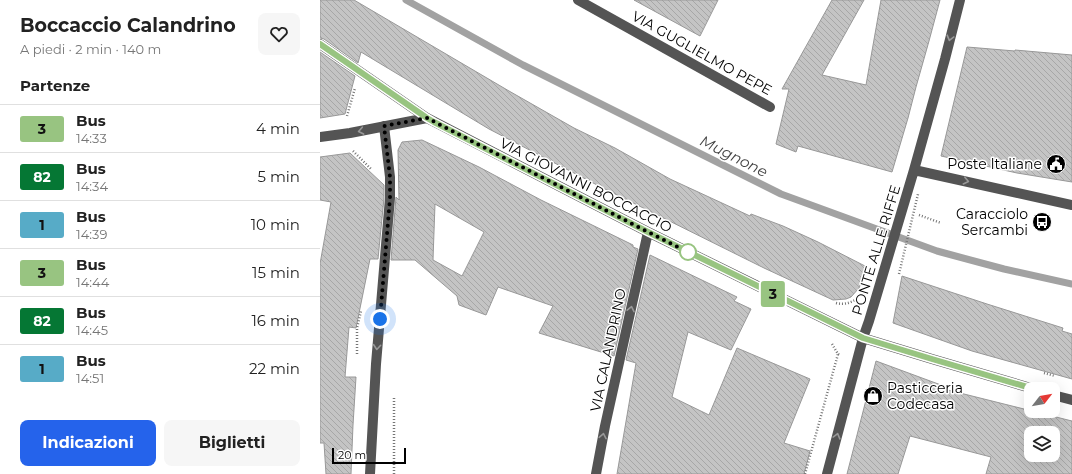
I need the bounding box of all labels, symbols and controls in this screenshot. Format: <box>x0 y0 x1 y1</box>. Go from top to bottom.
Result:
street label: VIA GUGLIELMO PEPE <box>629 7 775 99</box>
button: heart <box>258 13 300 55</box>
text: Boccaccio Calandrino <box>20 14 236 37</box>
one-way arrow <box>947 35 955 41</box>
text: A piedi · 2 min · 140 m <box>20 41 161 57</box>
text: Partenze <box>20 76 90 95</box>
text: Bus <box>76 111 106 130</box>
text: 4 min <box>256 119 300 138</box>
text: 3 <box>38 120 46 138</box>
one-way arrow <box>358 126 364 135</box>
text: 14:33 <box>76 130 107 146</box>
water label: Mugnone <box>697 131 771 181</box>
street label: VIA GIOVANNI BOCCACCIO <box>497 134 675 236</box>
public building icon: Poste Italiane <box>1045 153 1067 175</box>
place label: Poste Italiane <box>947 155 1042 173</box>
text: Bus <box>76 159 106 178</box>
text: 5 min <box>257 167 300 186</box>
text: 82 <box>33 168 51 186</box>
one-way arrow <box>963 177 969 185</box>
text: 14:34 <box>76 178 108 194</box>
street label: PONTE ALLE RIFFE <box>848 183 904 317</box>
place label: Caracciolo Sercambi <box>956 205 1028 239</box>
text: Bus <box>76 207 106 226</box>
bus stop icon: Caracciolo Sercambi <box>1031 211 1053 233</box>
text: 10 min <box>251 215 300 234</box>
text: 1 <box>39 216 45 234</box>
text: 14:39 <box>76 226 107 242</box>
unlabelled marker <box>679 243 697 261</box>
text: Bus <box>76 255 106 274</box>
text: 15 min <box>252 263 300 282</box>
text: 3 <box>38 264 46 282</box>
text: 14:44 <box>76 274 109 290</box>
line badge: 3 <box>760 281 786 307</box>
text: 3 <box>769 285 777 303</box>
street label: VIA CALANDRINO <box>586 286 630 413</box>
text: Bus <box>76 303 106 322</box>
one-way arrow <box>627 306 635 312</box>
your location <box>370 309 390 329</box>
text: 16 min <box>251 311 300 330</box>
text: 82 <box>33 312 51 330</box>
text: 14:45 <box>76 322 108 338</box>
one-way arrow <box>373 343 382 350</box>
text: Bus <box>76 351 106 370</box>
text: 22 min <box>249 359 300 378</box>
text: 1 <box>39 360 45 378</box>
text: 14:51 <box>76 370 104 386</box>
place label: Pasticceria Codecasa <box>887 379 963 413</box>
north arrow <box>1024 382 1060 418</box>
map controls <box>1024 382 1060 462</box>
shop icon: Pasticceria Codecasa <box>862 385 884 407</box>
button: Indicazioni <box>20 420 156 466</box>
button: Biglietti <box>164 420 300 466</box>
button: layers <box>1024 426 1060 462</box>
one-way arrow <box>599 433 607 439</box>
one-way arrow <box>832 433 841 440</box>
scale bar <box>332 446 406 465</box>
text: 20 m <box>338 448 366 462</box>

